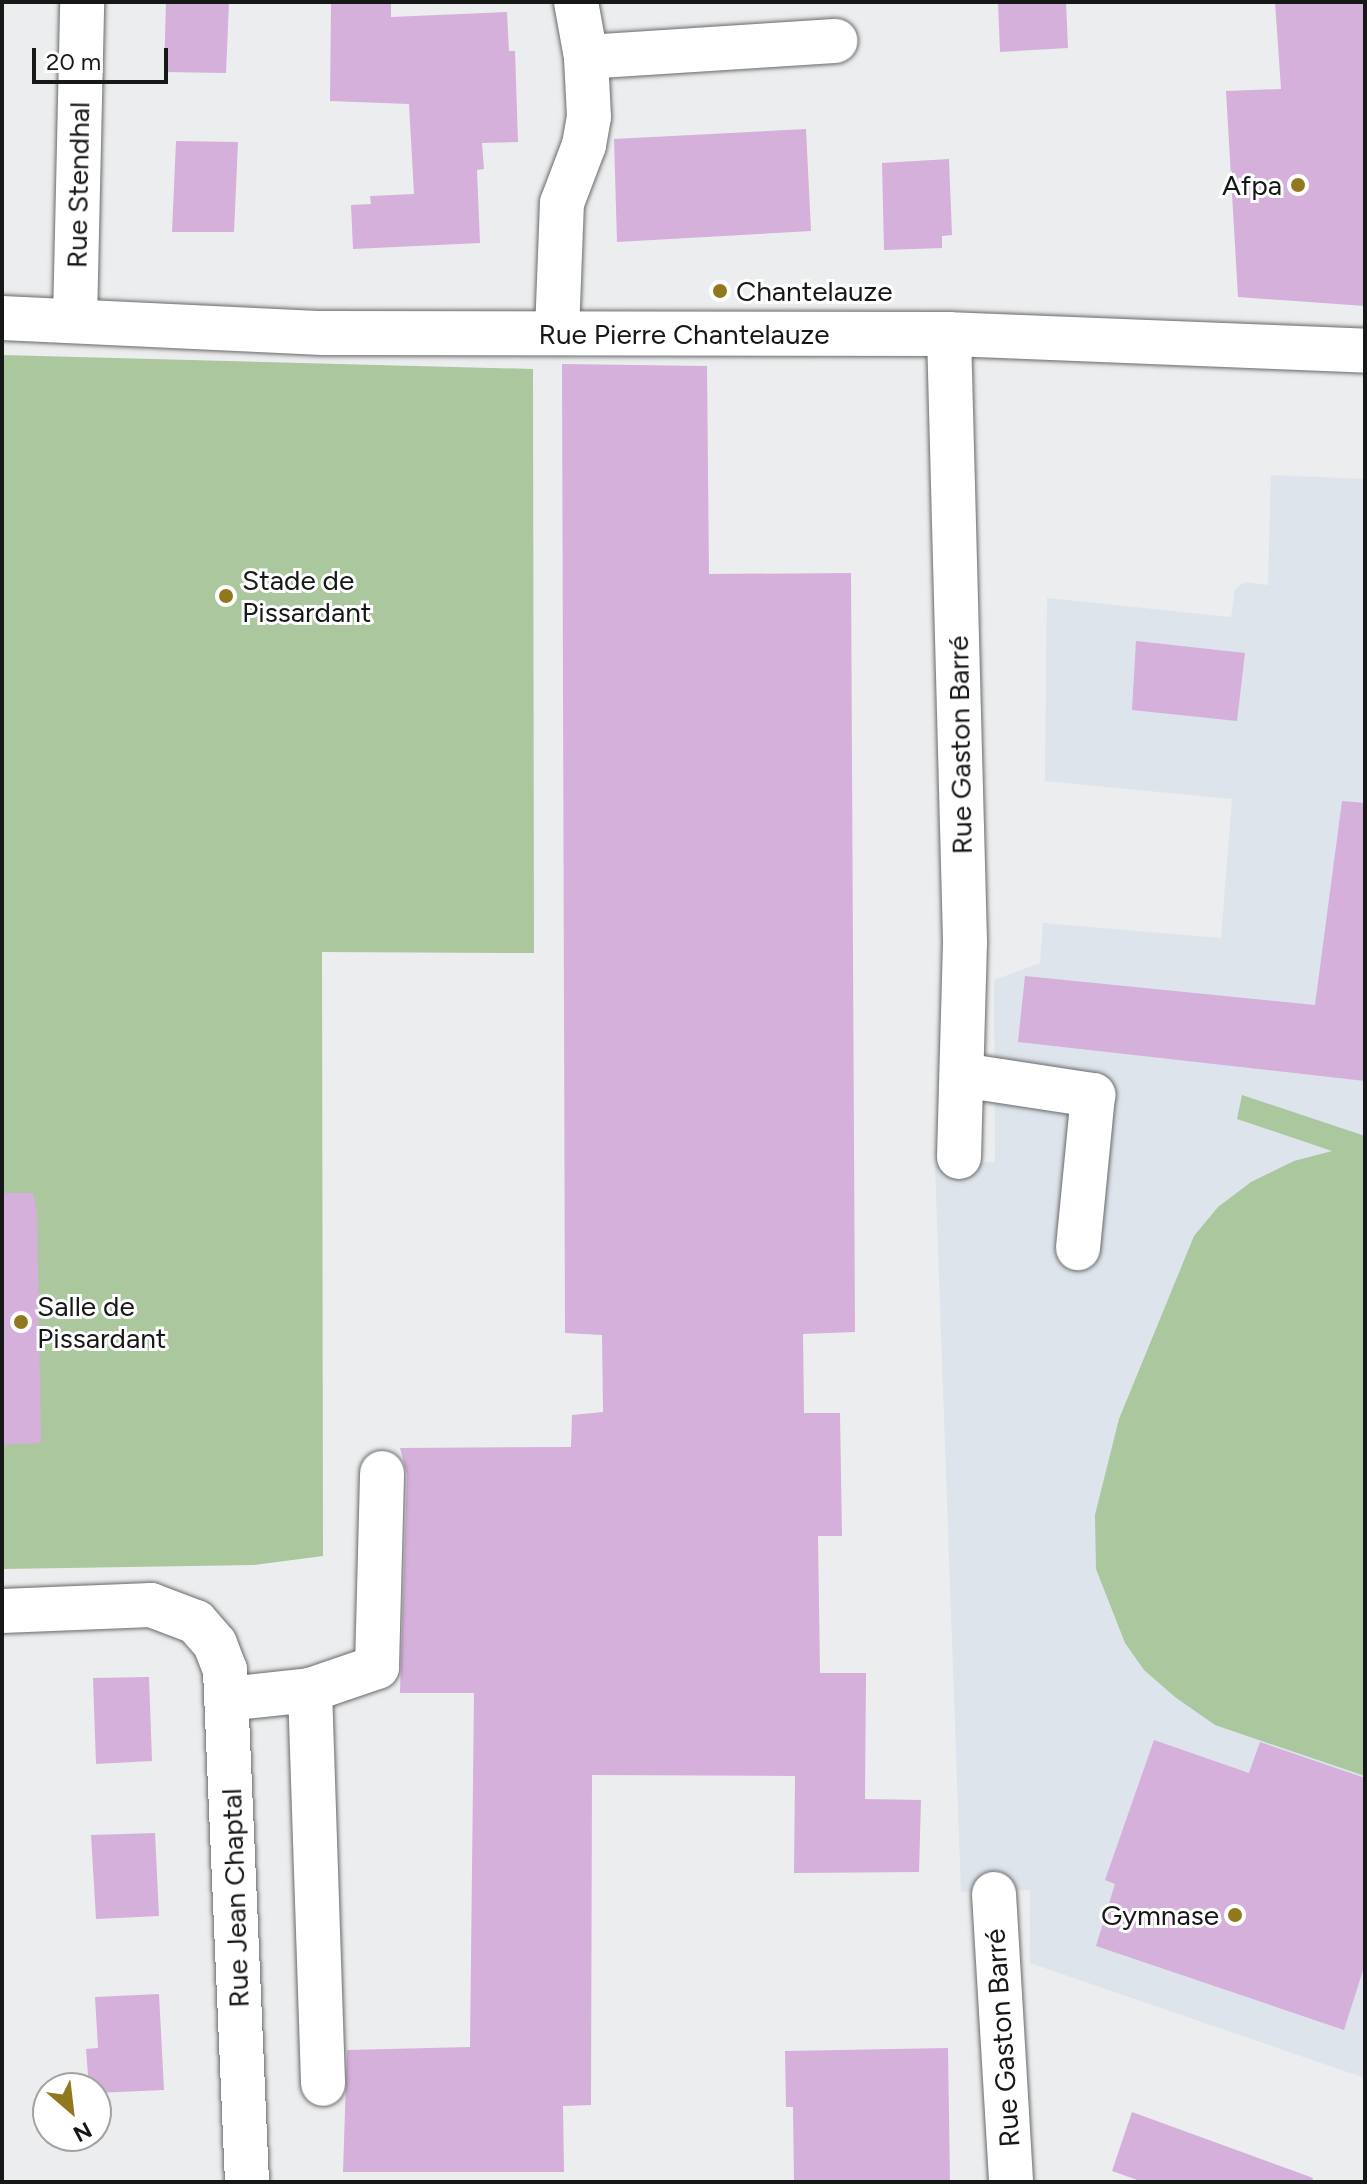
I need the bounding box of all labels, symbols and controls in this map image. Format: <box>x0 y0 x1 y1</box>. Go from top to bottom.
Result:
scale bar <box>36 32 172 82</box>
text: 20 m <box>46 47 101 76</box>
street label: Rue Stendhal <box>60 101 96 269</box>
place label: Afpa <box>1222 168 1282 202</box>
marker: Afpa <box>1289 176 1307 194</box>
place label: Chantelauze <box>736 274 893 308</box>
marker: Chantelauze <box>711 282 729 300</box>
street label: Rue Pierre Chantelauze <box>538 317 830 351</box>
place label: Stade de Pissardant <box>242 563 371 629</box>
marker: Stade de Pissardant <box>217 587 235 605</box>
street label: Rue Gaston Barré <box>941 635 979 855</box>
place label: Salle de Pissardant <box>37 1289 166 1355</box>
marker: Salle de Pissardant <box>12 1313 30 1331</box>
street label: Rue Jean Chaptal <box>214 1788 256 2008</box>
place label: Gymnase <box>1101 1898 1219 1932</box>
marker: Gymnase <box>1226 1906 1244 1924</box>
street label: Rue Gaston Barré <box>978 1928 1026 2148</box>
north arrow <box>32 2072 112 2152</box>
text: N <box>69 2116 96 2148</box>

